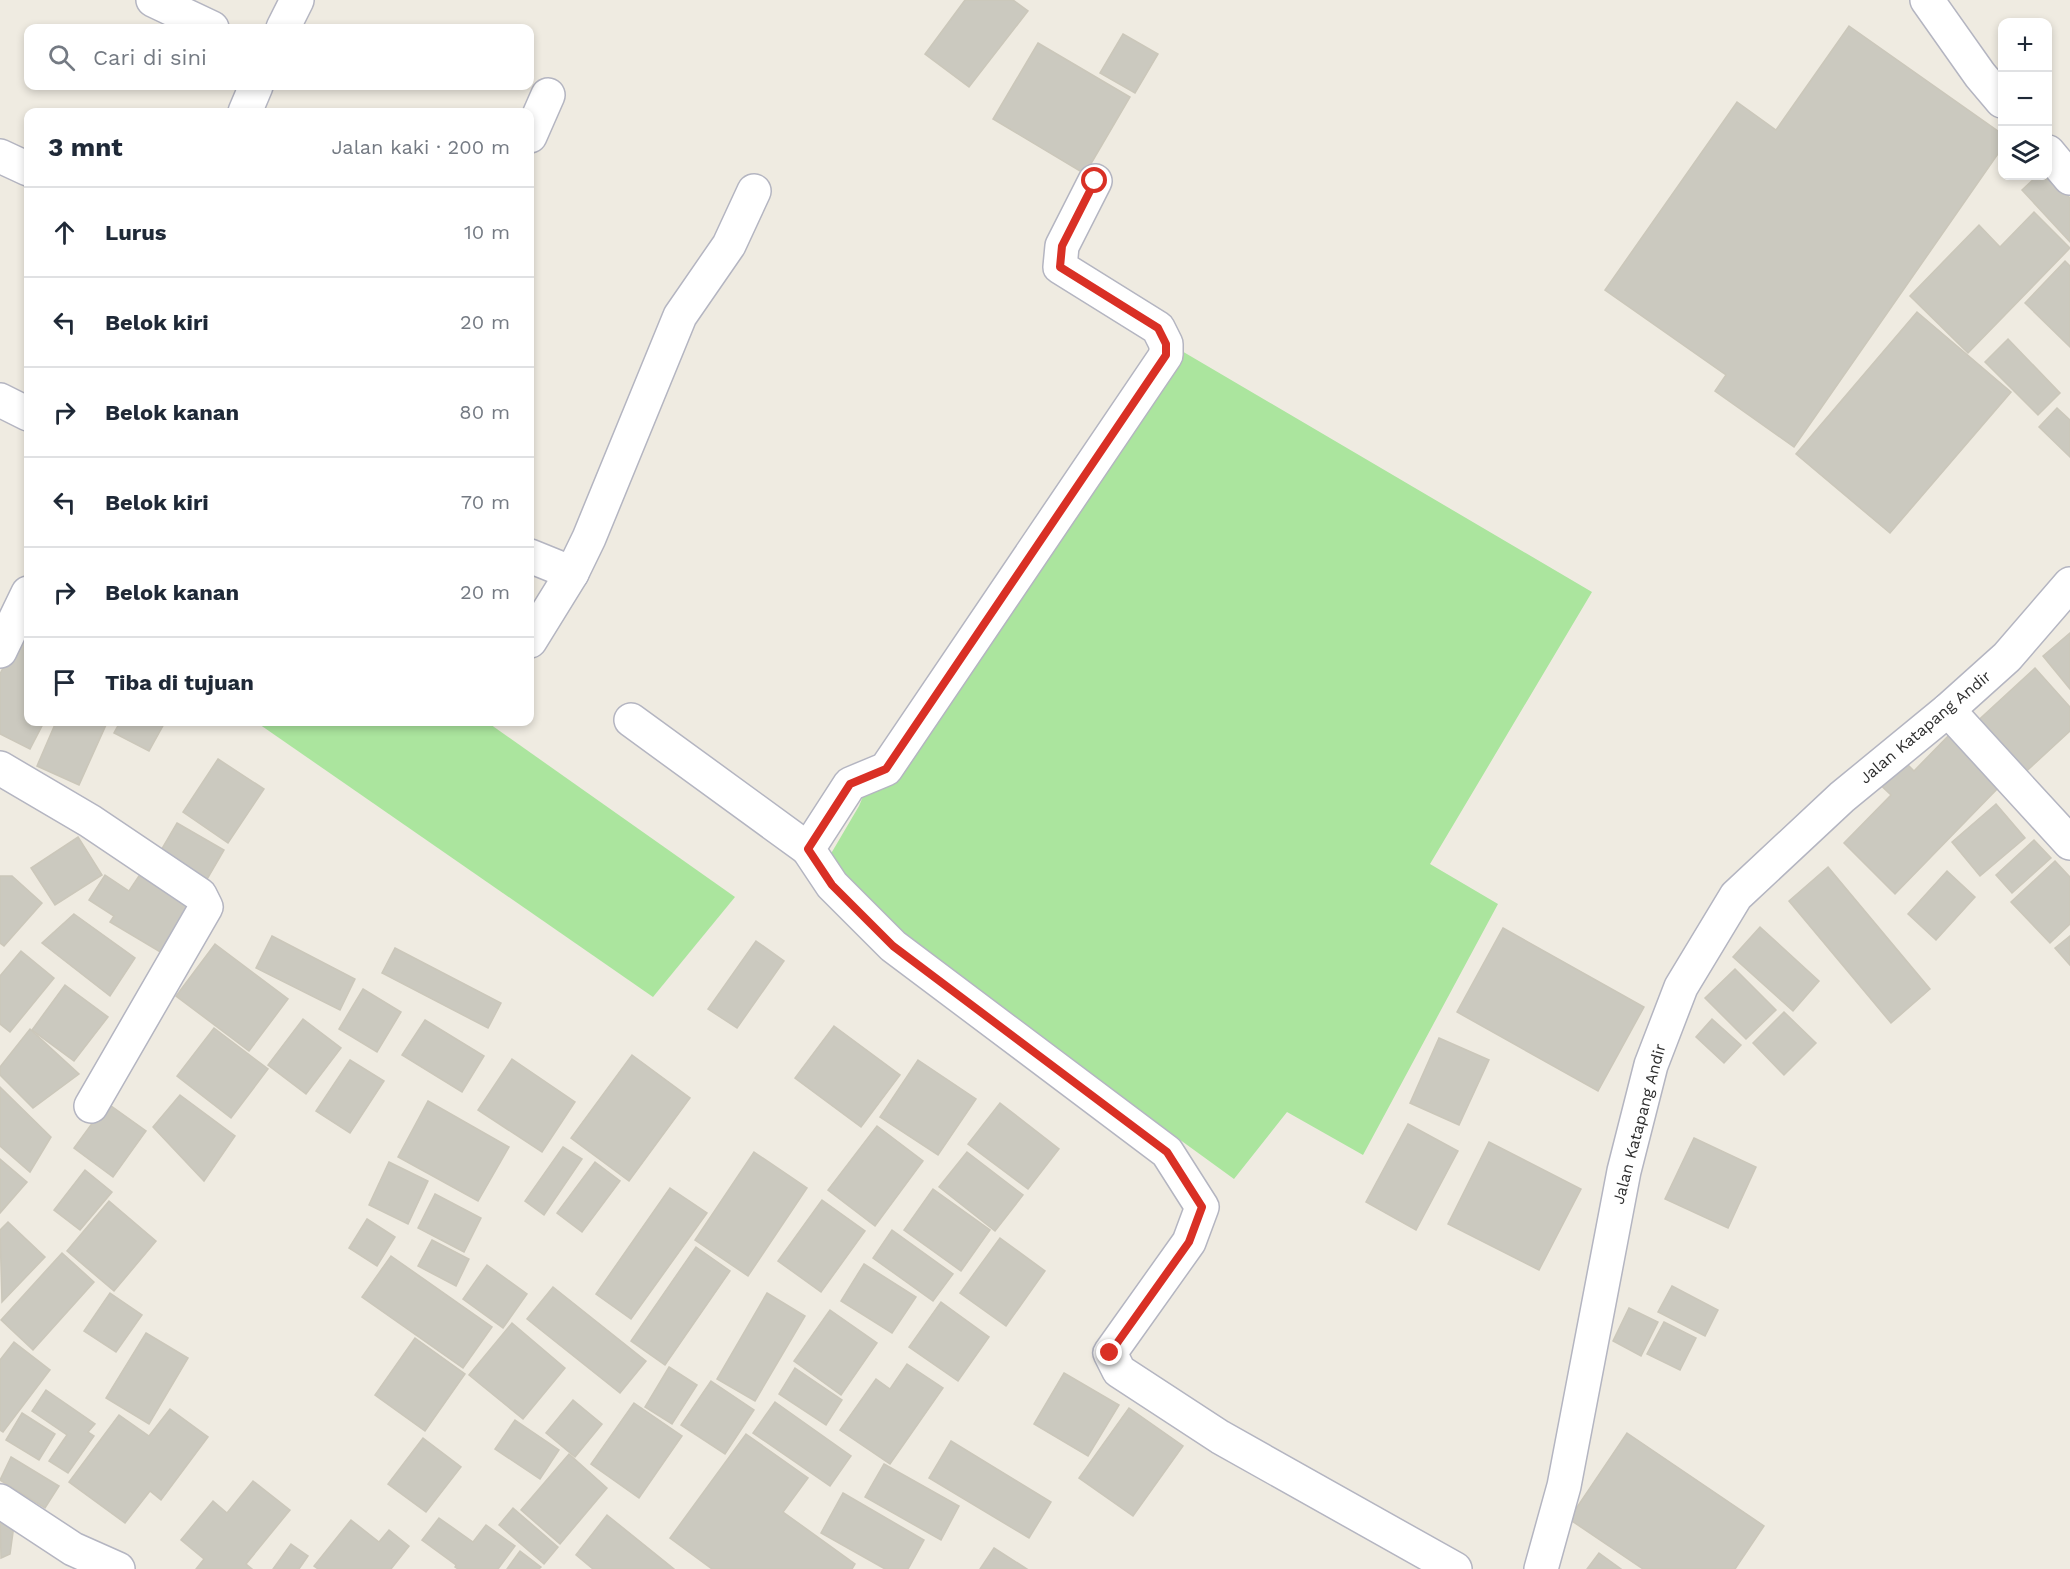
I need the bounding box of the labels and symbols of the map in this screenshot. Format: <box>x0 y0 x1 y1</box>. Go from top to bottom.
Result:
route start <box>1081 167 1107 193</box>
street label: Jalan Katapang Andir <box>1855 666 1995 787</box>
street label: Jalan Katapang Andir <box>1608 1041 1670 1206</box>
route end <box>1096 1339 1122 1365</box>

